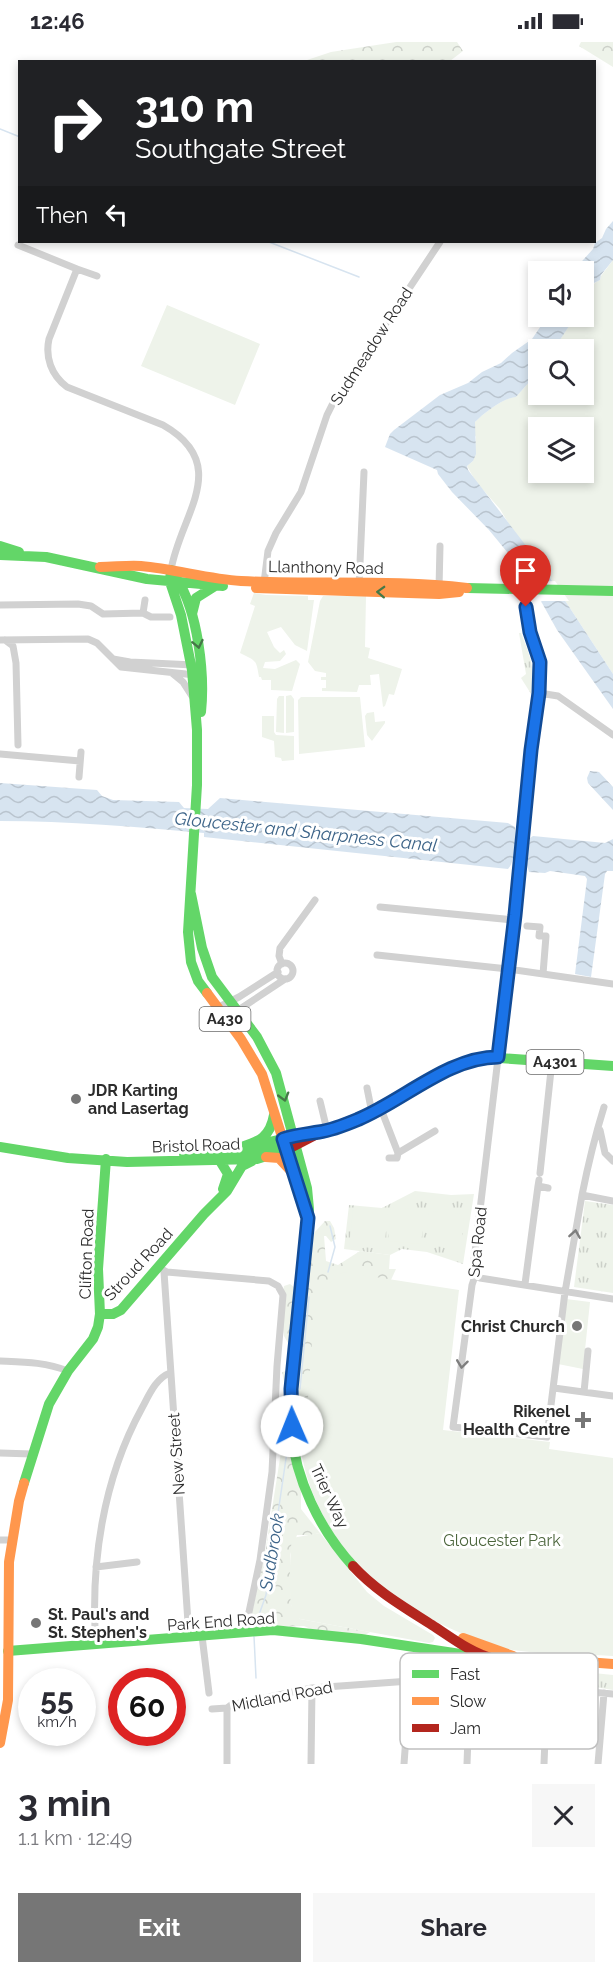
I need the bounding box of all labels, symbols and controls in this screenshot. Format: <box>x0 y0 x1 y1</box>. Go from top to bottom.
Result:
text: 12:46 <box>30 8 85 34</box>
text: 310 m <box>135 83 254 132</box>
icon: right <box>36 84 114 162</box>
text: Southgate Street <box>135 133 346 164</box>
icon: left <box>100 198 133 231</box>
text: Then <box>36 202 88 228</box>
map controls <box>528 261 594 483</box>
button: sound <box>528 261 594 327</box>
street label: Sudmeadow Road <box>326 284 416 409</box>
button: search <box>528 339 594 405</box>
button: layers <box>528 417 594 483</box>
pin <box>500 545 551 607</box>
icon: arrive <box>509 554 542 587</box>
street label: Llanthony Road <box>268 557 384 578</box>
one-way arrow <box>376 586 385 599</box>
one-way arrow <box>191 639 204 649</box>
water label: Gloucester and Sharpness Canal <box>174 807 439 856</box>
road number: A430 <box>200 1007 250 1031</box>
road number: A4301 <box>526 1050 584 1074</box>
place label: JDR Karting and Lasertag <box>88 1081 189 1118</box>
one-way arrow <box>277 1091 289 1102</box>
marker: JDR Karting and Lasertag <box>69 1092 83 1106</box>
street label: Bristol Road <box>151 1134 241 1157</box>
street label: Spa Road <box>464 1206 491 1278</box>
street label: Clifton Road <box>75 1208 98 1300</box>
street label: Stroud Road <box>100 1224 177 1304</box>
one-way arrow <box>568 1229 580 1238</box>
place label: Christ Church <box>461 1317 565 1336</box>
marker: Christ Church <box>570 1319 584 1333</box>
one-way arrow <box>457 1360 469 1369</box>
position arrow <box>260 1394 324 1458</box>
place label: Rikenel Health Centre <box>463 1402 571 1439</box>
marker: Rikenel Health Centre <box>574 1411 592 1429</box>
street label: New Street <box>164 1412 189 1496</box>
street label: Trier Way <box>306 1461 353 1532</box>
water label: Sudbrook <box>255 1511 288 1593</box>
park label: Gloucester Park <box>443 1531 561 1550</box>
place label: St. Paul's and St. Stephen's <box>48 1605 149 1642</box>
street label: Park End Road <box>166 1608 276 1635</box>
marker: St. Paul's and St. Stephen's <box>29 1616 43 1630</box>
legend <box>400 1653 598 1749</box>
text: Fast <box>450 1665 481 1684</box>
speed limit sign: 60 <box>108 1668 186 1746</box>
street label: Midland Road <box>230 1677 334 1716</box>
text: 55 <box>40 1682 74 1717</box>
text: Slow <box>450 1692 486 1711</box>
text: km/h <box>37 1713 77 1731</box>
text: Jam <box>450 1719 481 1738</box>
text: 3 min <box>18 1782 111 1824</box>
button: close <box>532 1784 595 1847</box>
text: 1.1 km · 12:49 <box>18 1826 132 1850</box>
button: Exit <box>18 1893 301 1962</box>
button: Share <box>313 1893 595 1962</box>

